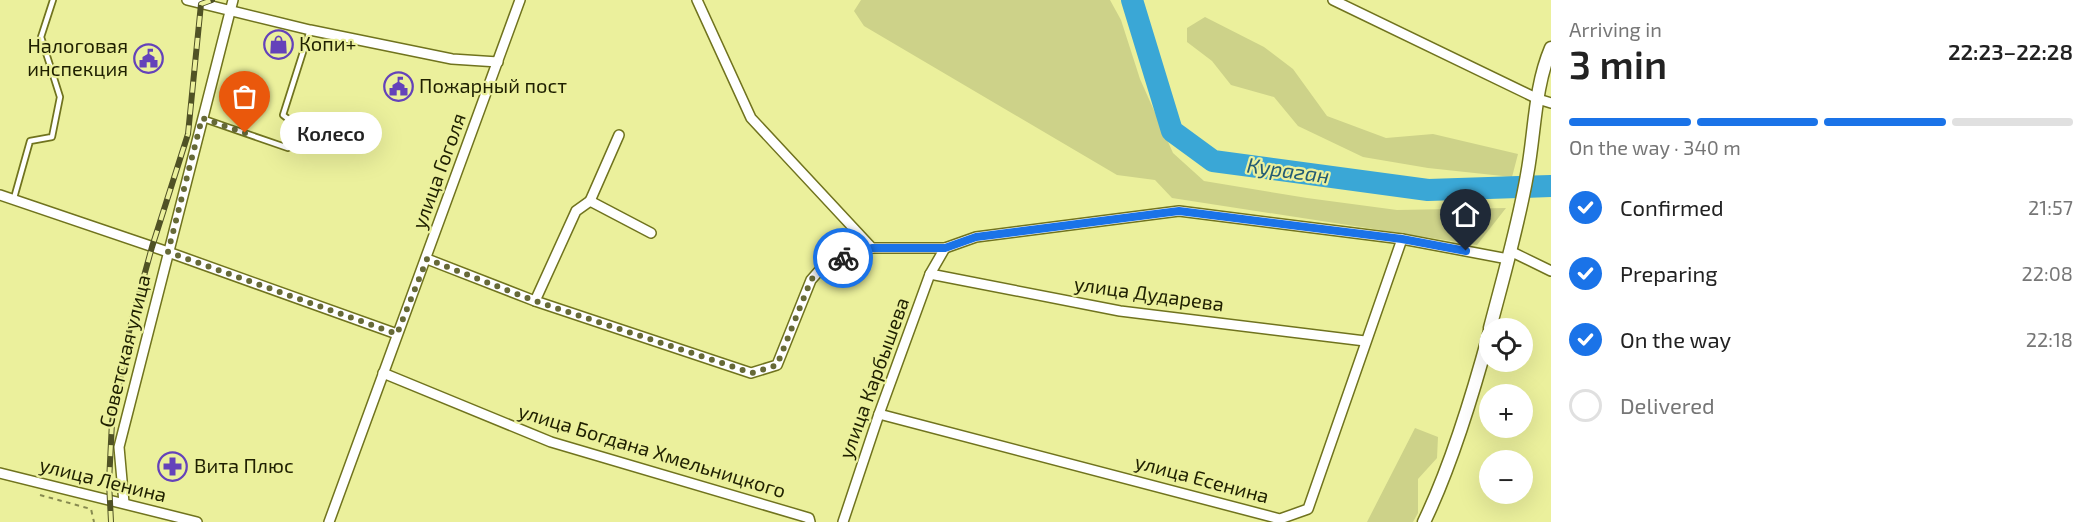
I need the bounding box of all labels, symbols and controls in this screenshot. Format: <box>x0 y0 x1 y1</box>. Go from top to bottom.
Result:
text: Arriving in <box>1569 17 1662 41</box>
shop icon: Копи+ <box>262 28 294 60</box>
place label: Копи+ <box>299 31 357 55</box>
place label: Налоговая инспекция <box>27 33 128 80</box>
text: 22:23–22:28 <box>1948 38 2073 64</box>
text: 3 min <box>1569 40 1667 87</box>
public building icon: Налоговая инспекция <box>133 42 165 74</box>
public building icon: Пожарный пост <box>382 70 414 102</box>
pin <box>219 71 270 133</box>
place label: Пожарный пост <box>419 73 567 97</box>
icon: bag <box>228 80 261 113</box>
street label: улица Гоголя <box>406 110 471 232</box>
callout: Колесо <box>281 112 383 154</box>
text: Колесо <box>297 121 365 145</box>
text: On the way · 340 m <box>1569 135 1741 159</box>
water label: Кураган <box>1245 151 1331 188</box>
pin <box>1440 189 1491 251</box>
icon: check <box>1569 191 1602 224</box>
text: Confirmed <box>1620 194 1724 220</box>
text: 21:57 <box>2028 195 2073 219</box>
icon: home <box>1449 198 1482 231</box>
courier <box>813 228 873 288</box>
icon: bike <box>827 242 860 275</box>
icon: check <box>1569 257 1602 290</box>
text: Preparing <box>1620 260 1718 286</box>
text: 22:08 <box>2022 261 2073 285</box>
street label: улица Дударева <box>1072 271 1226 316</box>
street label: Советская улица <box>93 272 156 430</box>
street label: улица Карбышева <box>833 294 914 462</box>
map controls <box>1479 318 1533 504</box>
button: locate <box>1479 318 1533 372</box>
icon: check <box>1569 323 1602 356</box>
text: On the way <box>1620 326 1731 352</box>
text: 22:18 <box>2026 327 2073 351</box>
button: + <box>1479 384 1533 438</box>
text: Delivered <box>1620 392 1715 418</box>
street label: улица Богдана Хмельницкого <box>515 398 789 503</box>
street label: улица Есенина <box>1132 449 1272 508</box>
pharmacy icon: Вита Плюс <box>157 450 189 482</box>
button: − <box>1479 450 1533 504</box>
street label: улица Ленина <box>37 452 169 507</box>
place label: Вита Плюс <box>194 453 294 477</box>

